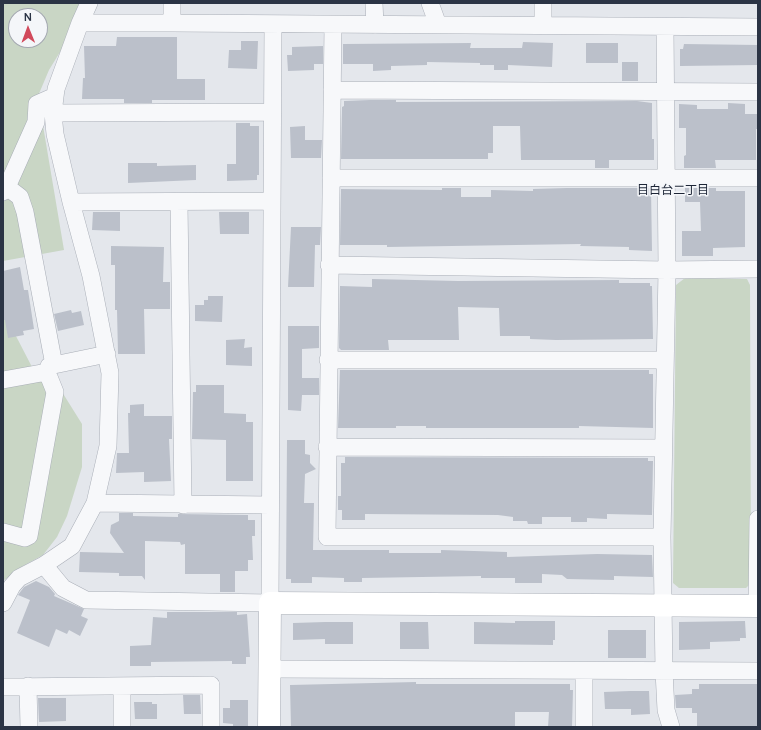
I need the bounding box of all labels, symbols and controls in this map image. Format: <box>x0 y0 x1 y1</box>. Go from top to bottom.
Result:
north arrow <box>8 8 48 48</box>
text: N <box>24 9 32 24</box>
district label: 目白台二丁目 <box>637 184 709 198</box>

